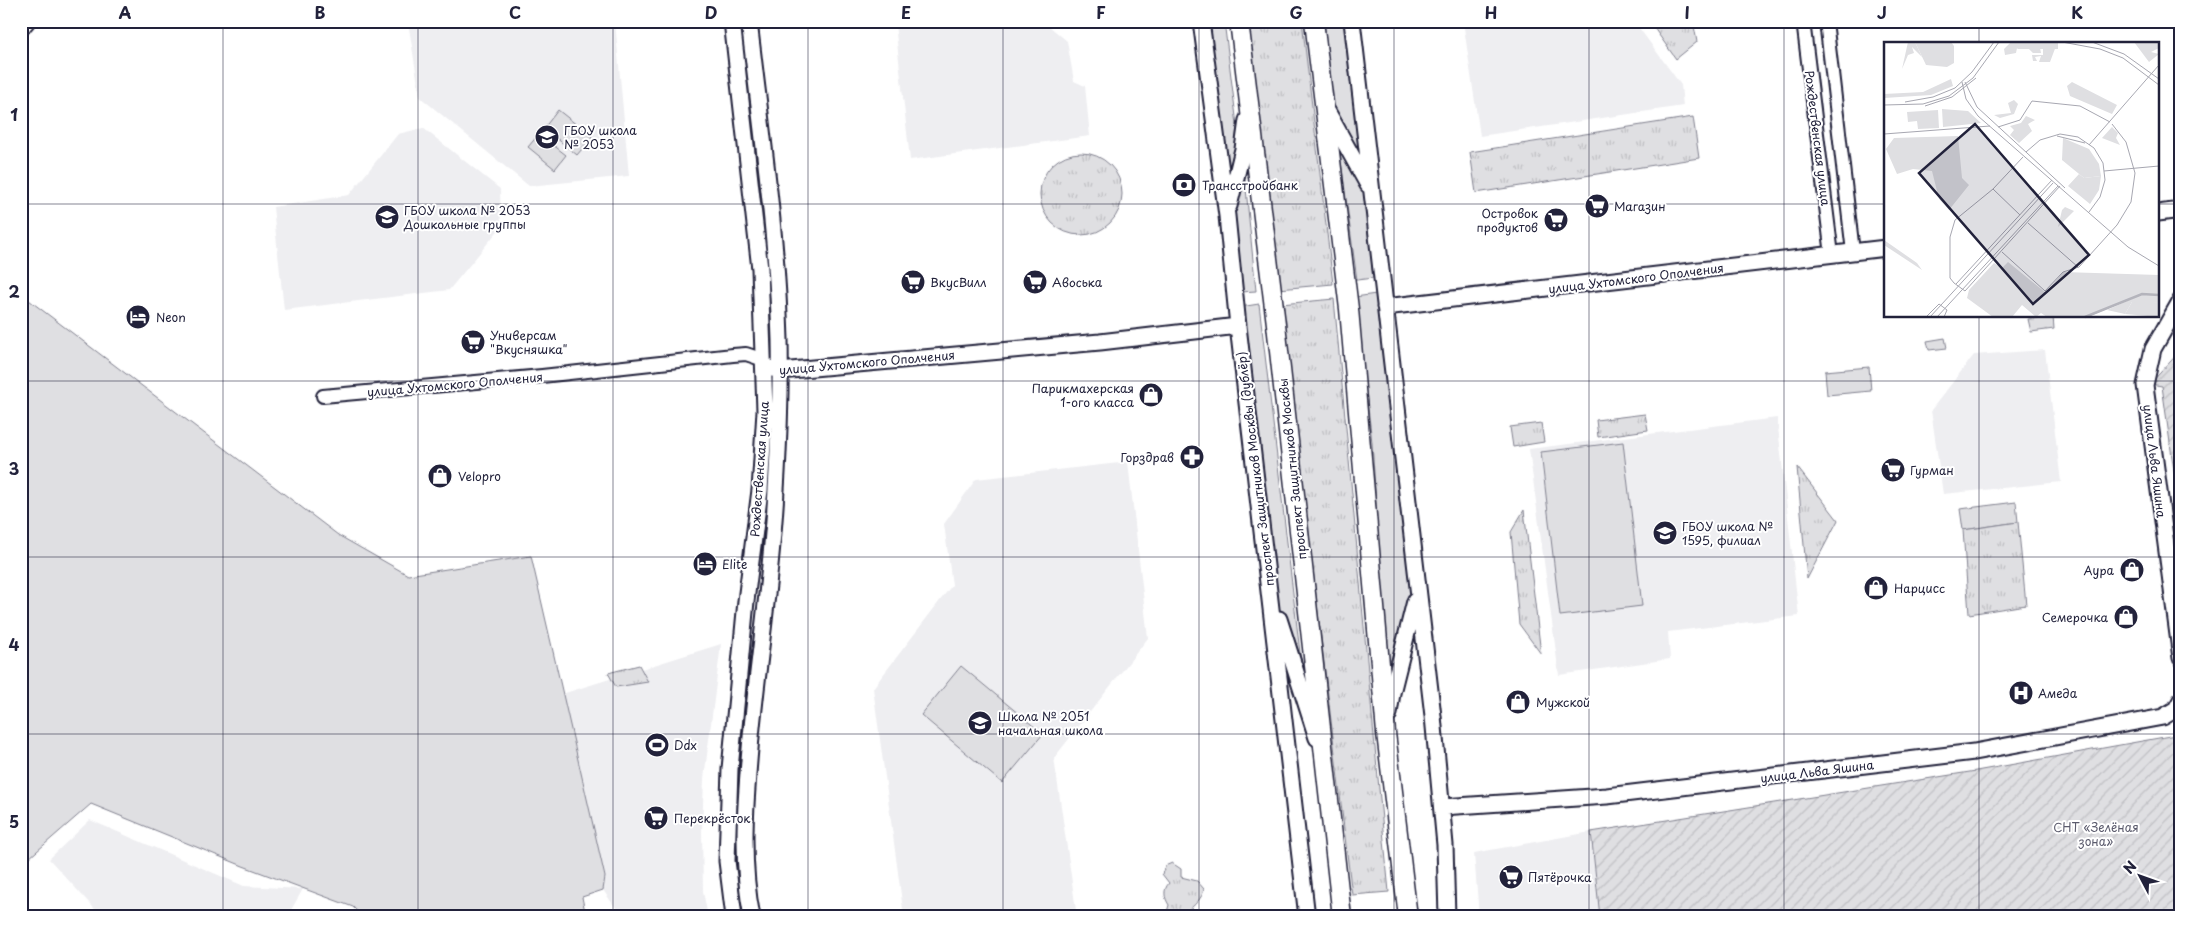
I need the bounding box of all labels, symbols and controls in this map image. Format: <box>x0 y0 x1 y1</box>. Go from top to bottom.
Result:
text: A <box>119 0 132 24</box>
text: B <box>315 0 326 24</box>
text: C <box>509 0 521 24</box>
text: D <box>705 0 717 24</box>
text: E <box>901 0 911 24</box>
text: F <box>1096 0 1106 24</box>
text: G <box>1289 0 1303 24</box>
text: H <box>1485 0 1497 24</box>
text: I <box>1684 0 1690 24</box>
text: J <box>1877 0 1887 24</box>
text: K <box>2071 0 2083 24</box>
inset map <box>1884 42 2160 318</box>
street label: Рождественская улица <box>1801 69 1835 207</box>
text: 1 <box>10 102 18 126</box>
place label: ГБОУ школа № 2053 <box>564 121 637 153</box>
school or university icon: ГБОУ школа № 2053 <box>534 124 560 150</box>
bank icon: Трансстройбанк <box>1171 172 1197 198</box>
place label: Трансстройбанк <box>1202 176 1299 194</box>
supermarket icon: Магазин <box>1584 193 1610 219</box>
place label: Магазин <box>1614 197 1665 215</box>
place label: ГБОУ школа № 2053 Дошкольные группы <box>403 201 531 233</box>
school or university icon: ГБОУ школа № 2053 Дошкольные группы <box>374 204 400 230</box>
place label: Островок продуктов <box>1476 204 1539 236</box>
supermarket icon: Островок продуктов <box>1543 207 1569 233</box>
street label: улица Ухтомского Ополчения <box>1547 258 1725 298</box>
supermarket icon: ВкусВилл <box>900 269 926 295</box>
supermarket icon: Авоська <box>1022 269 1048 295</box>
place label: ВкусВилл <box>930 273 986 291</box>
place label: Авоська <box>1052 273 1103 291</box>
text: 2 <box>8 279 20 303</box>
hotel icon: Neon <box>125 304 151 330</box>
place label: Neon <box>156 308 186 326</box>
place label: Универсам "Вкусняшка" <box>490 326 567 358</box>
supermarket icon: Универсам "Вкусняшка" <box>460 329 486 355</box>
street label: улица Ухтомского Ополчения <box>778 345 956 379</box>
street label: проспект Защитников Москвы (дублёр) <box>1232 351 1278 587</box>
street label: улица Ухтомского Ополчения <box>366 367 544 401</box>
street label: проспект Защитников Москвы <box>1274 378 1310 560</box>
place label: Парикмахерская 1-ого класса <box>1032 379 1135 411</box>
shop icon: Парикмахерская 1-ого класса <box>1138 382 1164 408</box>
street label: Рождественская улица <box>745 400 773 538</box>
street label: улица Льва Яшина <box>2139 403 2171 519</box>
pharmacy icon: Горздрав <box>1179 444 1205 470</box>
place label: Горздрав <box>1121 448 1174 466</box>
text: 3 <box>9 456 19 480</box>
supermarket icon: Гурман <box>1880 457 1906 483</box>
place label: Гурман <box>1910 461 1954 479</box>
shop icon: Velopro <box>427 463 453 489</box>
place label: Velopro <box>458 467 501 485</box>
place label: ГБОУ школа № 1595, филиал <box>1682 517 1773 549</box>
school or university icon: ГБОУ школа № 1595, филиал <box>1652 520 1678 546</box>
hotel icon: Elite <box>692 551 718 577</box>
place label: Elite <box>722 555 747 573</box>
shop icon: Аура <box>2119 557 2145 583</box>
place label: Аура <box>2084 561 2115 579</box>
shop icon: Нарцисс <box>1863 575 1889 601</box>
place label: Нарцисс <box>1894 579 1945 597</box>
shop icon: Семерочка <box>2113 604 2139 630</box>
place label: Семерочка <box>2042 608 2108 626</box>
text: 4 <box>9 632 20 656</box>
hospital icon: Амеда <box>2008 680 2034 706</box>
place label: Амеда <box>2038 684 2078 702</box>
shop icon: Мужской <box>1505 689 1531 715</box>
place label: Мужской <box>1536 693 1590 711</box>
place label: Школа № 2051 начальная школа <box>998 707 1104 739</box>
school or university icon: Школа № 2051 начальная школа <box>967 710 993 736</box>
sports icon: Ddx <box>644 732 670 758</box>
place label: Ddx <box>674 736 697 754</box>
street label: улица Льва Яшина <box>1759 755 1875 787</box>
supermarket icon: Перекрёсток <box>643 805 669 831</box>
text: 5 <box>9 809 19 833</box>
place label: Перекрёсток <box>674 809 751 827</box>
park label: СНТ «Зелёная зона» <box>2053 818 2139 850</box>
north arrow <box>2114 850 2164 900</box>
text: N <box>2118 856 2141 878</box>
supermarket icon: Пятёрочка <box>1498 864 1524 890</box>
place label: Пятёрочка <box>1528 868 1592 886</box>

